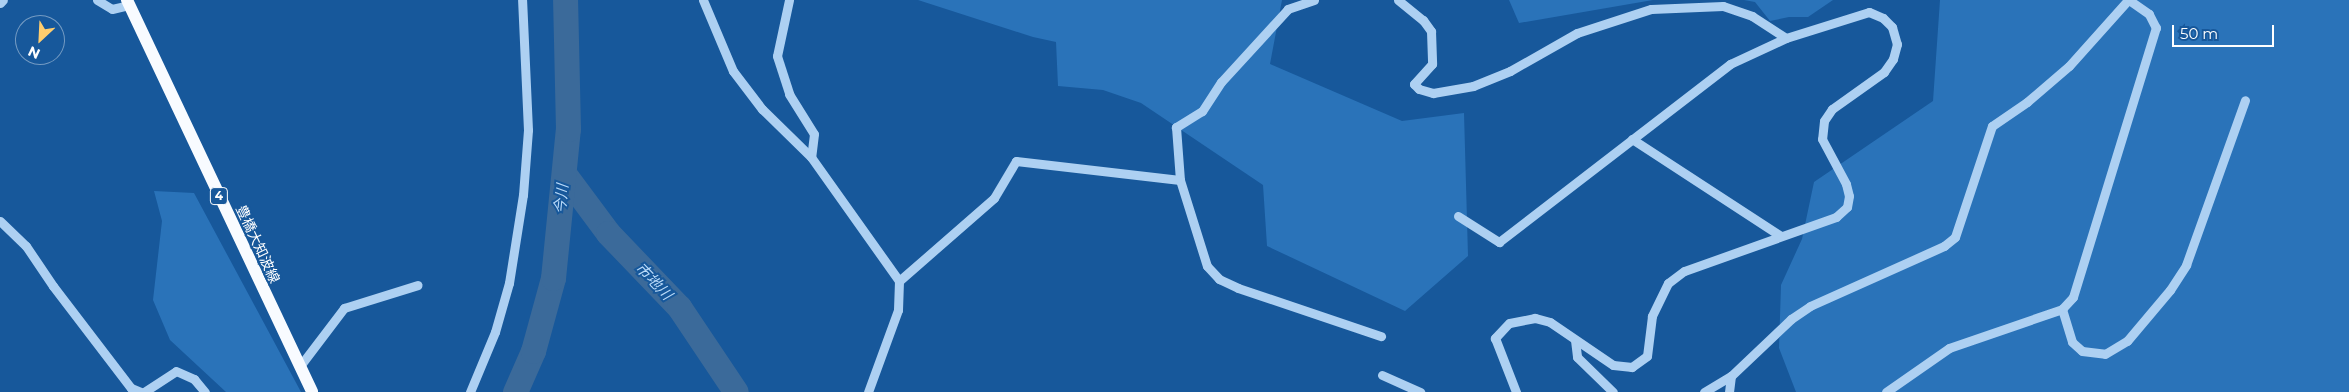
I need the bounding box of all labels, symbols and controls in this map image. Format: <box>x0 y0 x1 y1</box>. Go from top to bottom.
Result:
north arrow <box>15 15 65 65</box>
scale bar <box>2174 15 2276 47</box>
text: 50 m <box>2180 24 2218 43</box>
text: N <box>25 42 43 63</box>
water label: 今川 <box>550 183 572 215</box>
road number: 4 <box>209 187 229 206</box>
street label: 豊橋大知波線 <box>233 202 283 286</box>
water label: 市地川 <box>632 259 676 303</box>

